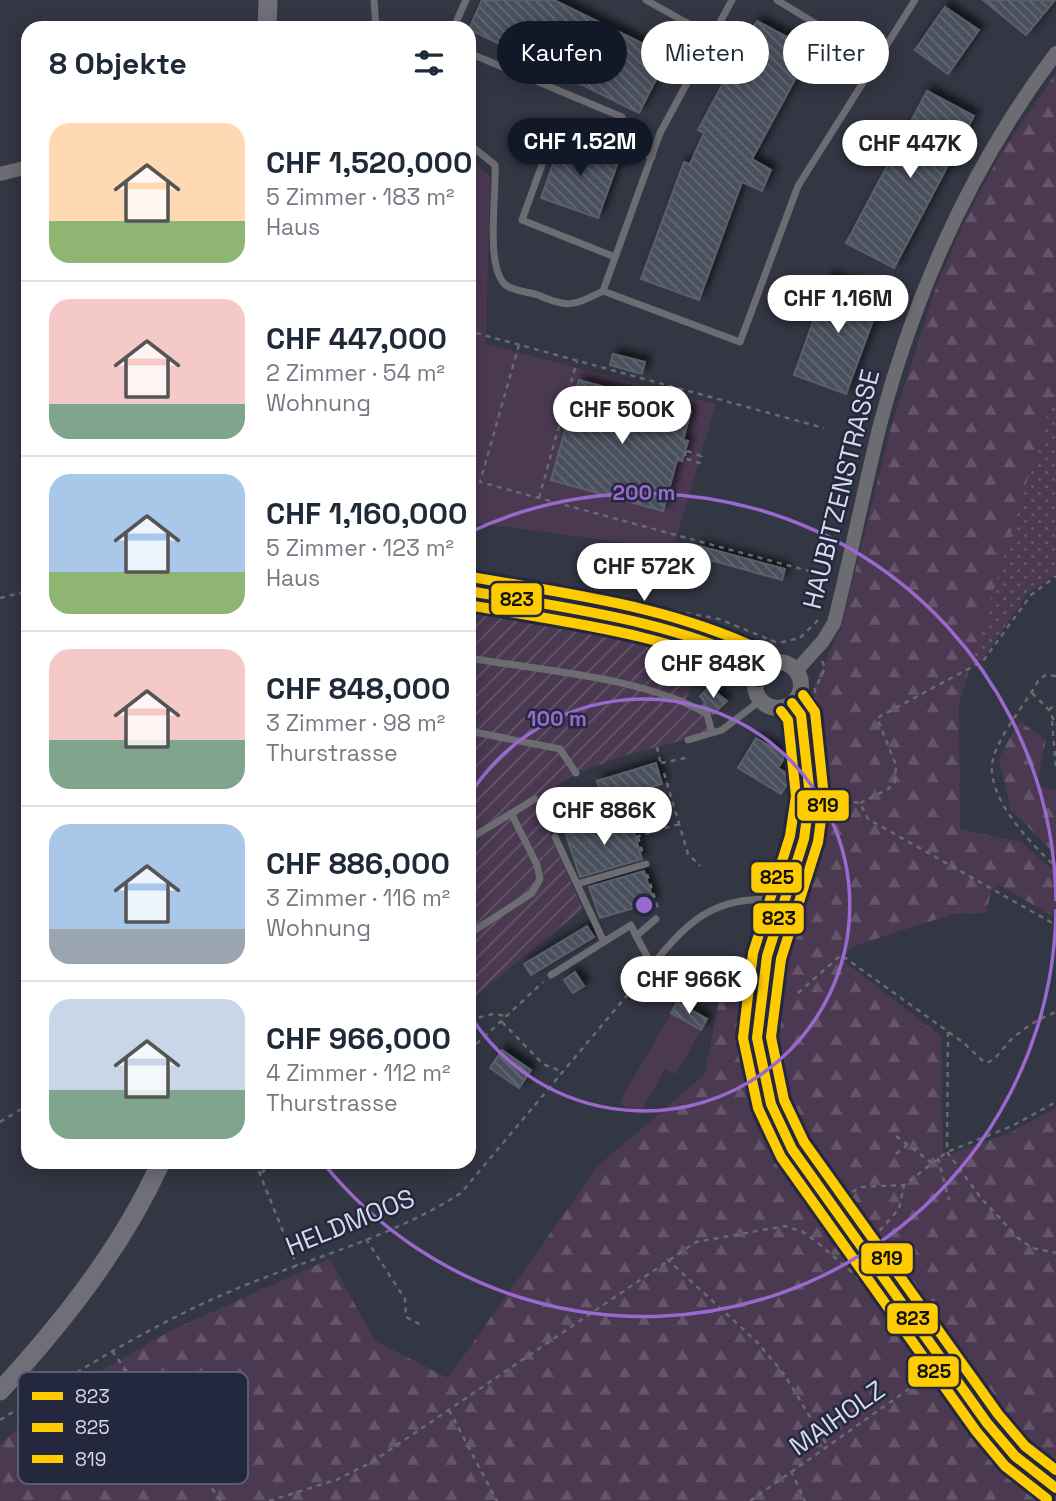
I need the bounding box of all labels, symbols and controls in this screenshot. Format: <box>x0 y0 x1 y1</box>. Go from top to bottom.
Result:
chip: Kaufen <box>497 21 627 84</box>
chip: Mieten <box>641 21 769 84</box>
chip: Filter <box>783 21 889 84</box>
text: 8 Objekte <box>49 44 187 83</box>
icon: filters <box>410 44 448 82</box>
pin: CHF 1.52M <box>500 118 660 178</box>
pin: CHF 447K <box>838 120 982 180</box>
text: CHF 1.52M <box>524 126 636 156</box>
text: CHF 447K <box>858 128 962 158</box>
text: CHF 1,520,000 <box>266 143 472 182</box>
icon: home <box>105 151 189 235</box>
text: 5 Zimmer · 183 m² <box>266 182 455 212</box>
text: Haus <box>266 212 320 242</box>
pin: CHF 1.16M <box>758 276 918 335</box>
text: CHF 1.16M <box>784 283 892 313</box>
text: CHF 447,000 <box>266 319 447 358</box>
icon: home <box>105 327 189 411</box>
text: 2 Zimmer · 54 m² <box>266 358 445 388</box>
street label: HAUBITZENSTRASSE <box>795 366 887 612</box>
pin: CHF 500K <box>550 386 694 446</box>
text: Wohnung <box>266 388 371 418</box>
text: CHF 500K <box>569 394 675 424</box>
text: 200 m <box>613 479 675 506</box>
text: CHF 1,160,000 <box>266 494 467 533</box>
icon: home <box>105 502 189 586</box>
text: 5 Zimmer · 123 m² <box>266 533 454 563</box>
pin: CHF 572K <box>572 544 716 603</box>
text: CHF 572K <box>593 551 695 581</box>
text: Haus <box>266 563 320 593</box>
line badge: 823 <box>490 582 543 616</box>
text: 823 <box>500 587 534 612</box>
pin: CHF 848K <box>641 640 785 700</box>
text: CHF 848K <box>661 648 765 678</box>
text: CHF 848,000 <box>266 669 451 708</box>
icon: home <box>105 677 189 761</box>
text: 100 m <box>527 705 587 732</box>
text: 3 Zimmer · 98 m² <box>266 708 445 738</box>
text: Thurstrasse <box>266 738 398 768</box>
pin: CHF 886K <box>532 788 676 847</box>
line badge: 819 <box>796 789 850 822</box>
text: 819 <box>807 793 839 818</box>
text: CHF 886K <box>552 795 656 825</box>
text: CHF 886,000 <box>266 844 450 883</box>
icon: home <box>105 852 189 936</box>
line badge: 825 <box>750 861 803 894</box>
text: 825 <box>760 865 794 890</box>
text: 3 Zimmer · 116 m² <box>266 883 450 913</box>
centre of rings <box>632 893 656 917</box>
line badge: 823 <box>752 902 805 935</box>
text: 823 <box>762 906 796 931</box>
text: Wohnung <box>266 913 371 943</box>
pin: CHF 966K <box>617 956 761 1016</box>
text: CHF 966K <box>636 964 742 994</box>
text: CHF 966,000 <box>266 1019 451 1058</box>
icon: home <box>105 1027 189 1111</box>
text: 4 Zimmer · 112 m² <box>266 1058 450 1088</box>
text: Thurstrasse <box>266 1088 398 1118</box>
street label: HELDMOOS <box>280 1181 420 1263</box>
line badge: 819 <box>860 1242 914 1275</box>
text: 819 <box>871 1246 903 1271</box>
line badge: 823 <box>886 1302 939 1335</box>
text: 823 <box>896 1306 930 1331</box>
line badge: 825 <box>907 1355 960 1388</box>
text: 825 <box>917 1359 951 1384</box>
legend <box>18 1372 248 1484</box>
street label: MAIHOLZ <box>783 1373 891 1463</box>
text: 823 <box>75 1384 110 1409</box>
text: 825 <box>75 1415 110 1440</box>
text: 819 <box>75 1447 106 1472</box>

